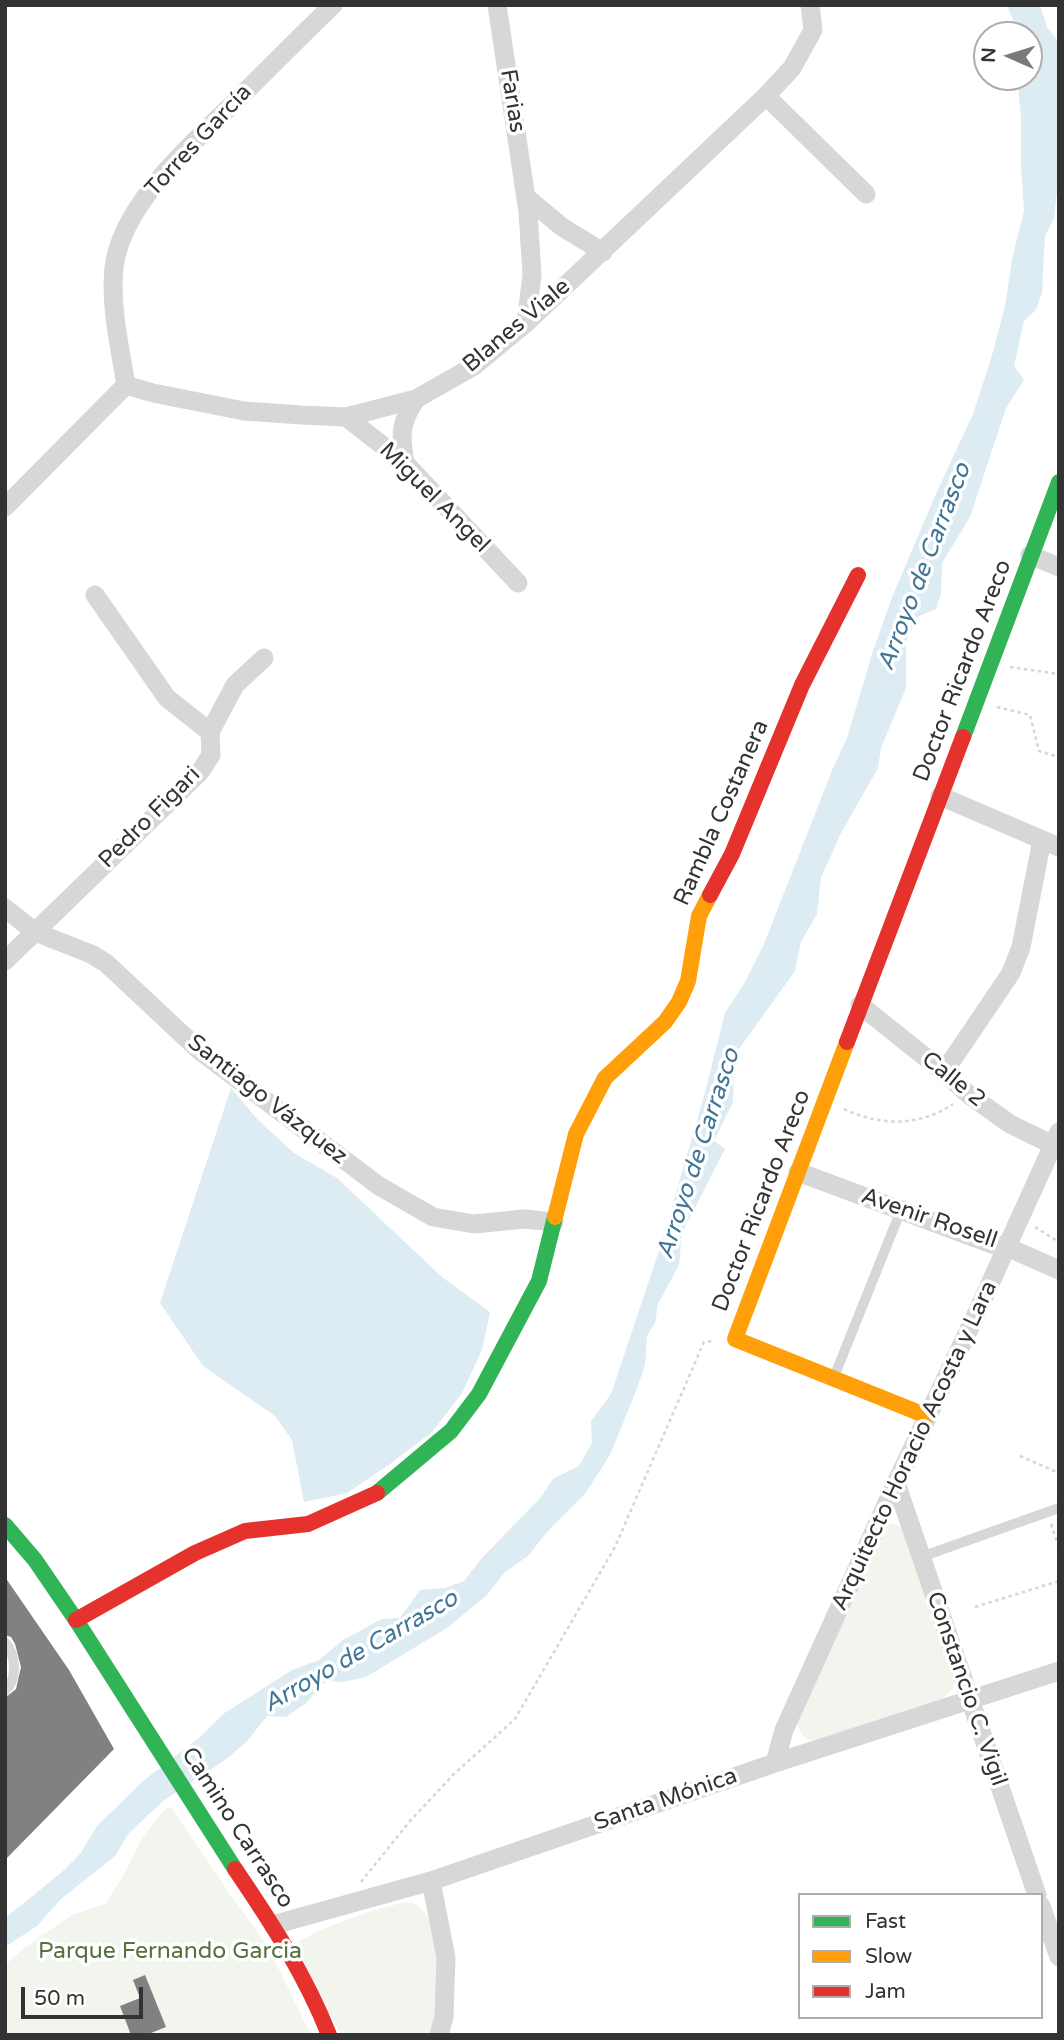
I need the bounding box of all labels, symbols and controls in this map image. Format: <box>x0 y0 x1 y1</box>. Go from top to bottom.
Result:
north arrow <box>973 21 1043 91</box>
text: N <box>978 47 1000 63</box>
street label: Farias <box>493 67 531 135</box>
street label: Torres García <box>140 79 258 203</box>
street label: Blanes Viale <box>458 273 576 379</box>
street label: Miguel Angel <box>373 437 495 559</box>
water label: Arroyo de Carrasco <box>872 459 978 675</box>
street label: Doctor Ricardo Areco <box>908 556 1018 786</box>
street label: Rambla Costanera <box>669 716 775 910</box>
street label: Pedro Figari <box>93 761 207 875</box>
street label: Santiago Vázquez <box>182 1029 352 1171</box>
water label: Arroyo de Carrasco <box>651 1045 747 1263</box>
street label: Calle 2 <box>916 1046 990 1114</box>
street label: Doctor Ricardo Areco <box>707 1086 817 1316</box>
street label: Avenir Rosell <box>857 1183 1001 1255</box>
street label: Arquitecto Horacio Acosta y Lara <box>826 1277 1004 1615</box>
water label: Arroyo de Carrasco <box>259 1585 463 1719</box>
street label: Constancio C. Vigil <box>920 1588 1012 1790</box>
street label: Camino Carrasco <box>175 1742 299 1914</box>
street label: Santa Mónica <box>591 1763 741 1837</box>
legend <box>798 1893 1043 2019</box>
text: Fast <box>865 1909 906 1934</box>
park label: Parque Fernando Garcia <box>38 1938 302 1966</box>
text: Slow <box>865 1944 912 1969</box>
scale bar <box>24 1974 147 2018</box>
text: Jam <box>865 1979 906 2004</box>
text: 50 m <box>34 1986 85 2011</box>

